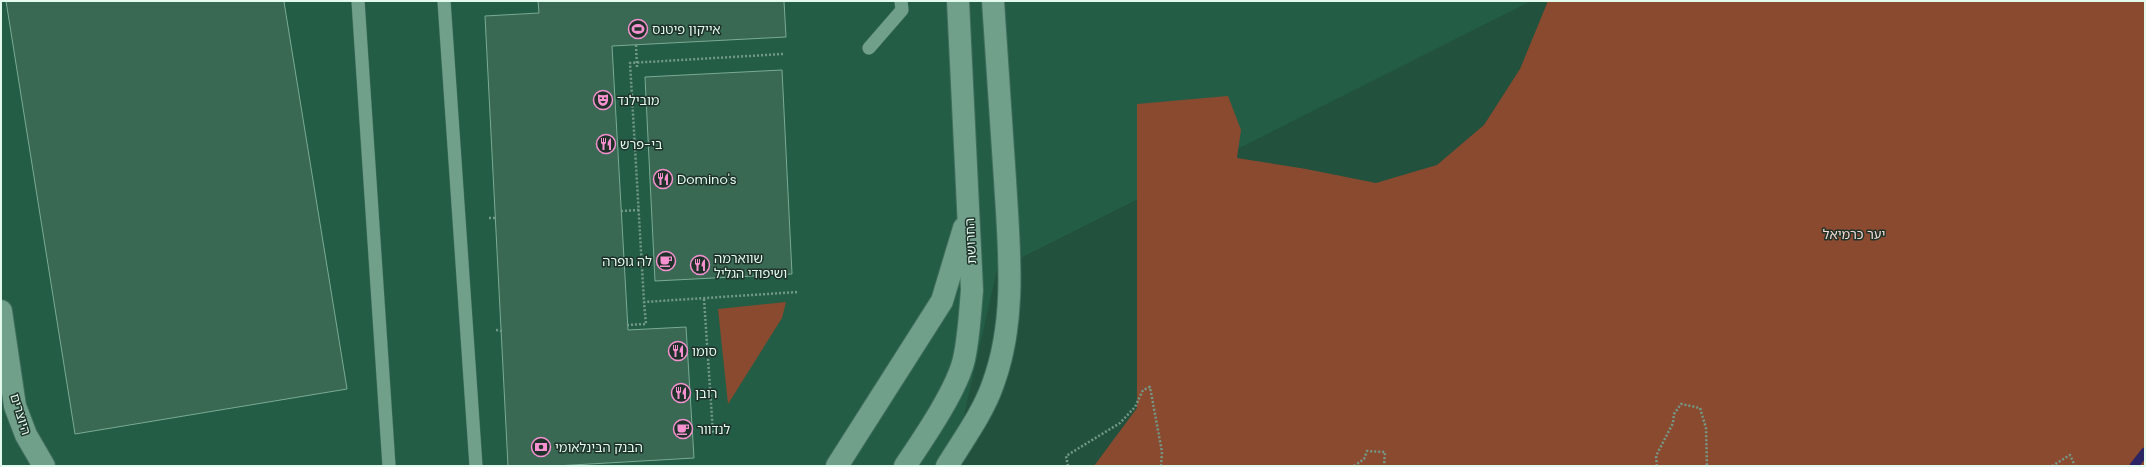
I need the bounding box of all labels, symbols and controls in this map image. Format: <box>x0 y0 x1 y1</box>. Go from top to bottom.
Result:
sports icon: אייקון פיטנס <box>627 18 649 40</box>
place label: אייקון פיטנס <box>652 20 721 39</box>
theatre icon: מובילנד <box>592 89 614 111</box>
place label: מובילנד <box>617 91 660 110</box>
restaurant icon: בי-פרש <box>595 133 617 155</box>
place label: בי-פרש <box>620 135 663 154</box>
restaurant icon: Domino's <box>652 168 674 190</box>
place label: Domino's <box>677 170 737 189</box>
street label: החרושת <box>960 218 981 264</box>
park label: יער כרמיאל <box>1823 225 1885 244</box>
place label: שווארמה ושיפודי הגליל <box>714 249 787 283</box>
cafe icon: לה גופרה <box>655 250 677 272</box>
place label: לה גופרה <box>602 252 652 271</box>
restaurant icon: שווארמה ושיפודי הגליל <box>689 254 711 276</box>
restaurant icon: סומו <box>667 340 689 362</box>
place label: סומו <box>692 342 717 361</box>
restaurant icon: רובן <box>670 382 692 404</box>
place label: רובן <box>695 384 717 403</box>
street label: היוצרים <box>5 391 36 437</box>
cafe icon: לנדוור <box>672 418 694 440</box>
place label: לנדוור <box>697 420 730 439</box>
bank icon: הבנק הבינלאומי <box>530 436 552 458</box>
place label: הבנק הבינלאומי <box>555 438 643 457</box>

